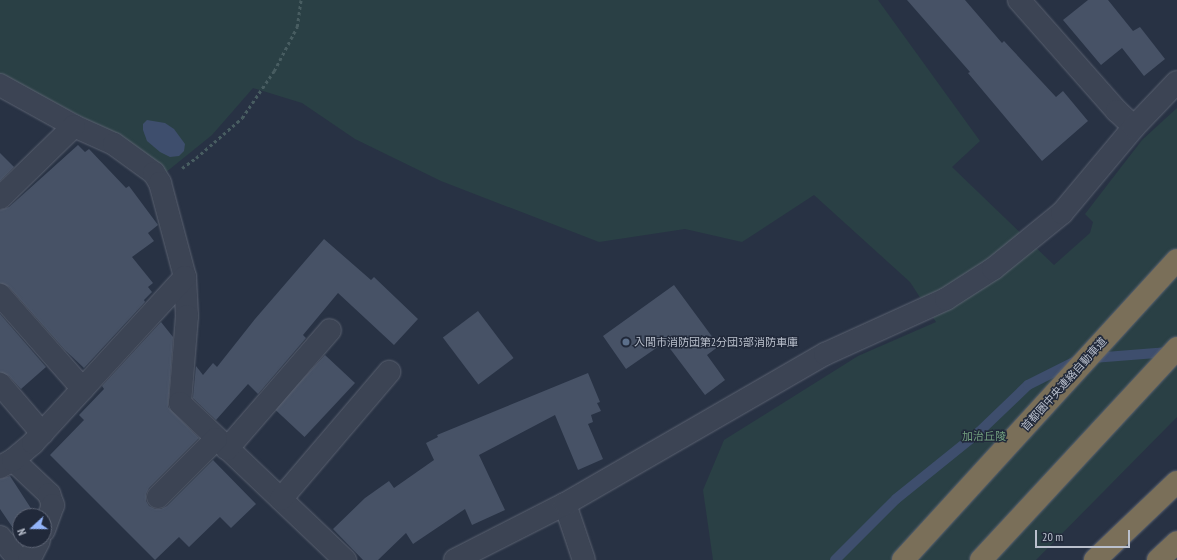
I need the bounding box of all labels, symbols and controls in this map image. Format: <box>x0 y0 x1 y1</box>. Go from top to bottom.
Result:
place label: 入間市消防団第2分団3部消防車庫 <box>634 335 798 349</box>
street label: 首都圏中央連絡自動車道 <box>1019 335 1109 433</box>
marker: 入間市消防団第2分団3部消防車庫 <box>621 337 631 347</box>
park label: 加治丘陵 <box>962 429 1006 443</box>
north arrow <box>12 508 52 548</box>
scale bar <box>1037 522 1132 548</box>
text: N <box>14 527 29 537</box>
text: 20 m <box>1042 529 1063 544</box>

